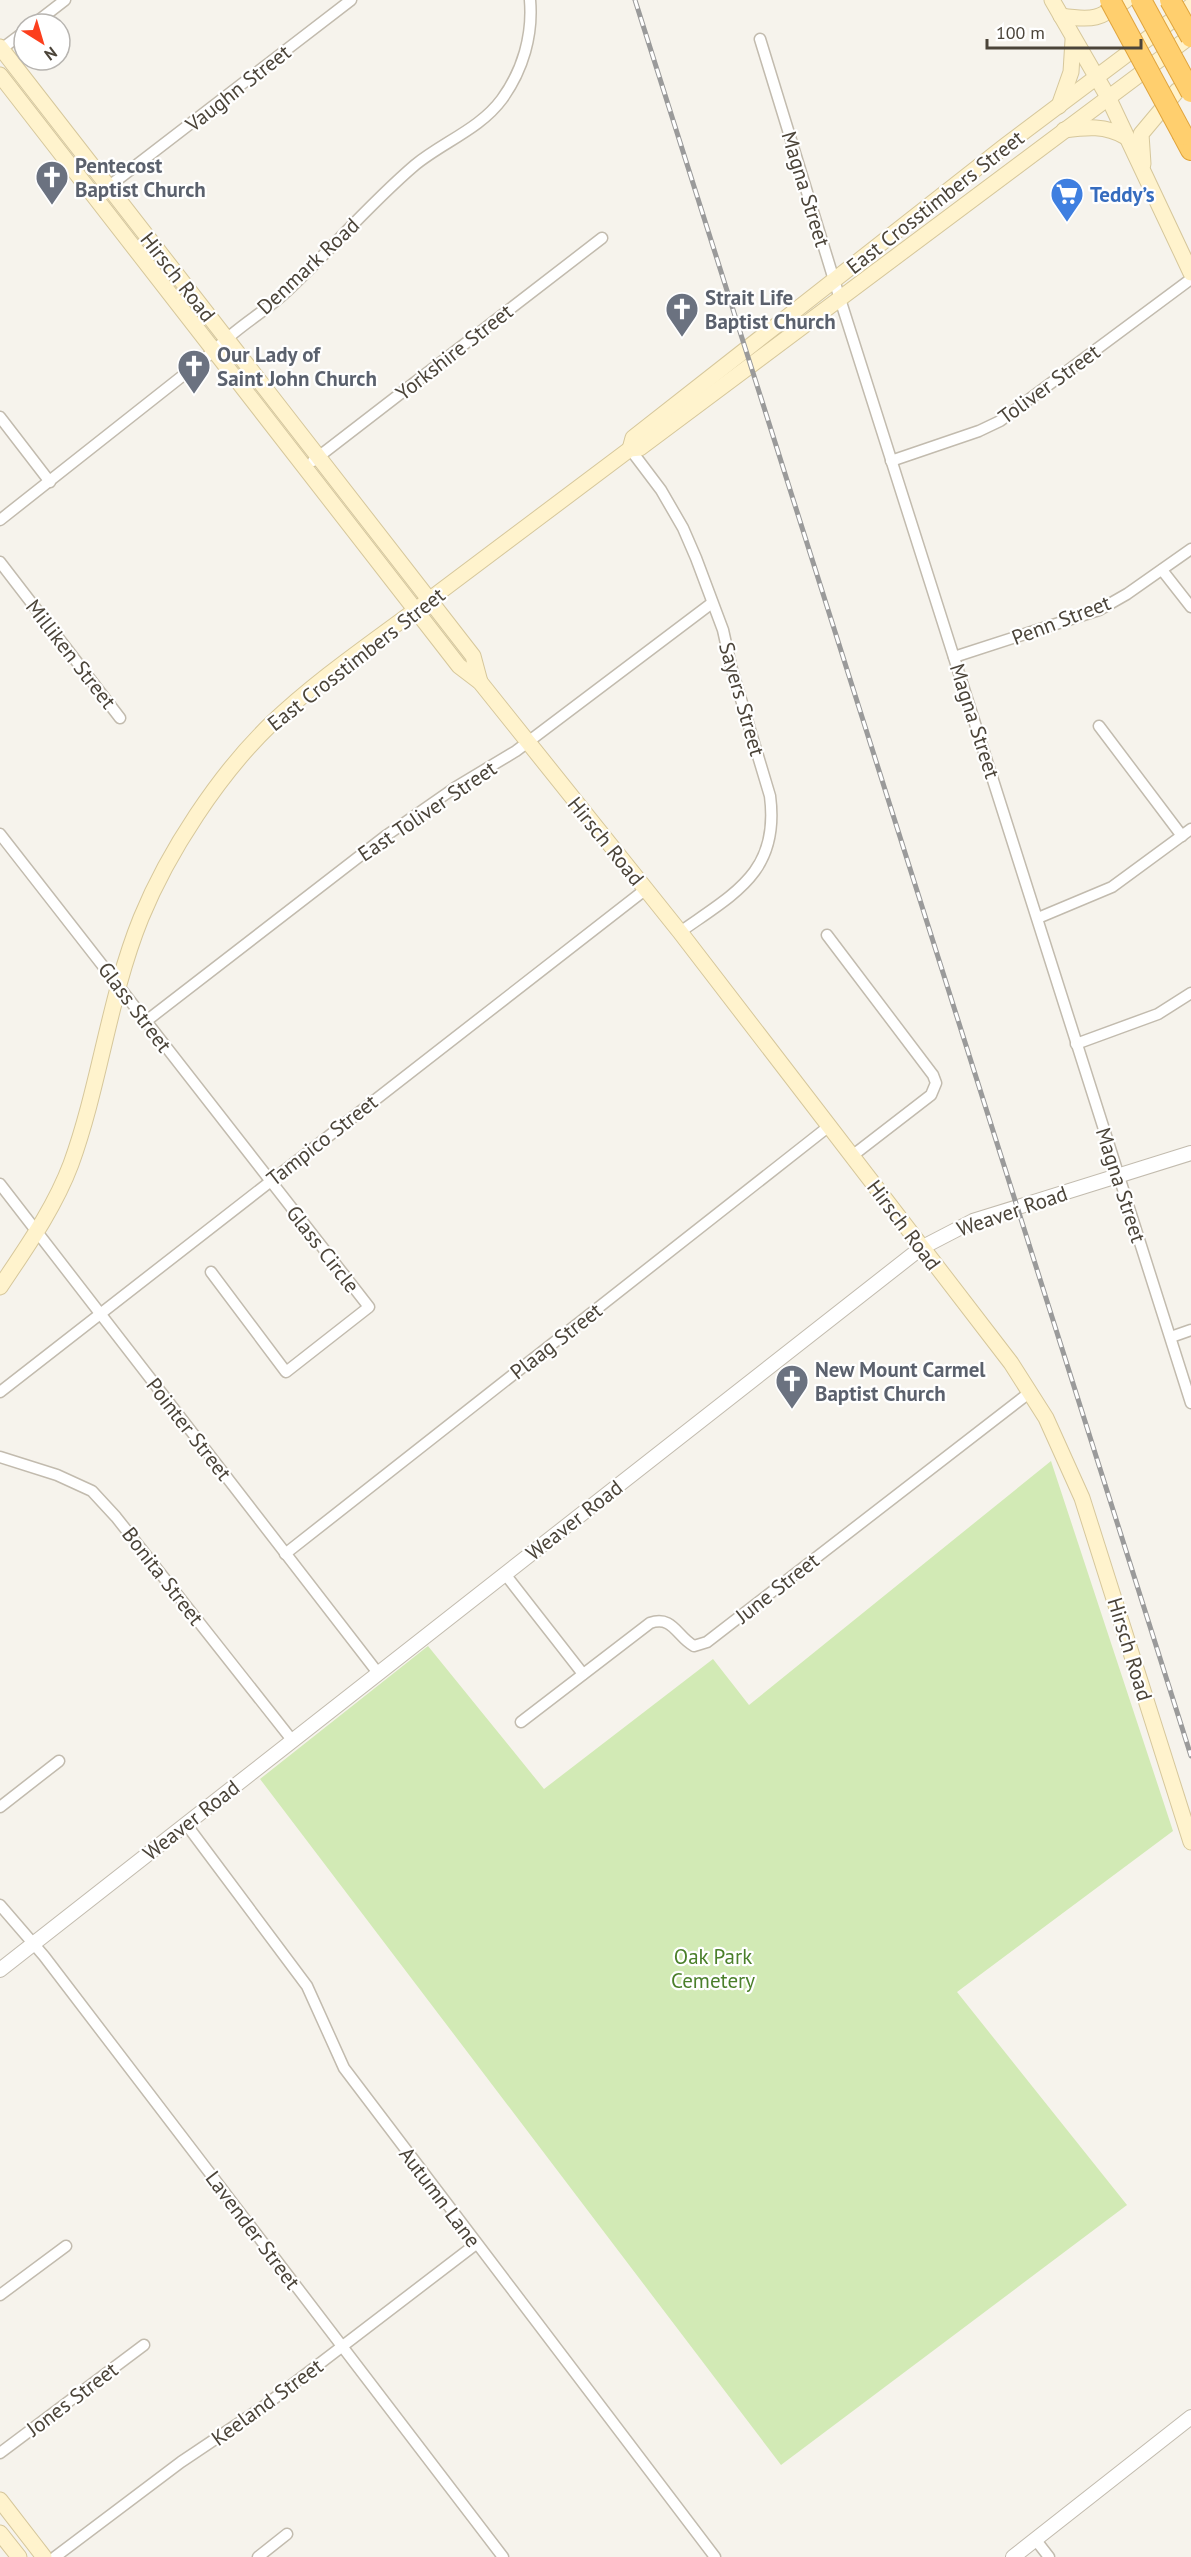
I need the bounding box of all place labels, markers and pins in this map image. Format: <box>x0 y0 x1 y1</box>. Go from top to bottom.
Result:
place label: Pentecost Baptist Church <box>75 152 206 203</box>
church icon: Pentecost Baptist Church <box>34 159 70 206</box>
supermarket icon: Teddy’s <box>1049 176 1085 223</box>
place label: Teddy’s <box>1090 181 1155 208</box>
place label: Strait Life Baptist Church <box>705 284 836 335</box>
church icon: Strait Life Baptist Church <box>664 291 700 338</box>
place label: Our Lady of Saint John Church <box>217 341 377 392</box>
church icon: Our Lady of Saint John Church <box>176 348 212 395</box>
place label: New Mount Carmel Baptist Church <box>815 1356 986 1407</box>
church icon: New Mount Carmel Baptist Church <box>774 1363 810 1410</box>

